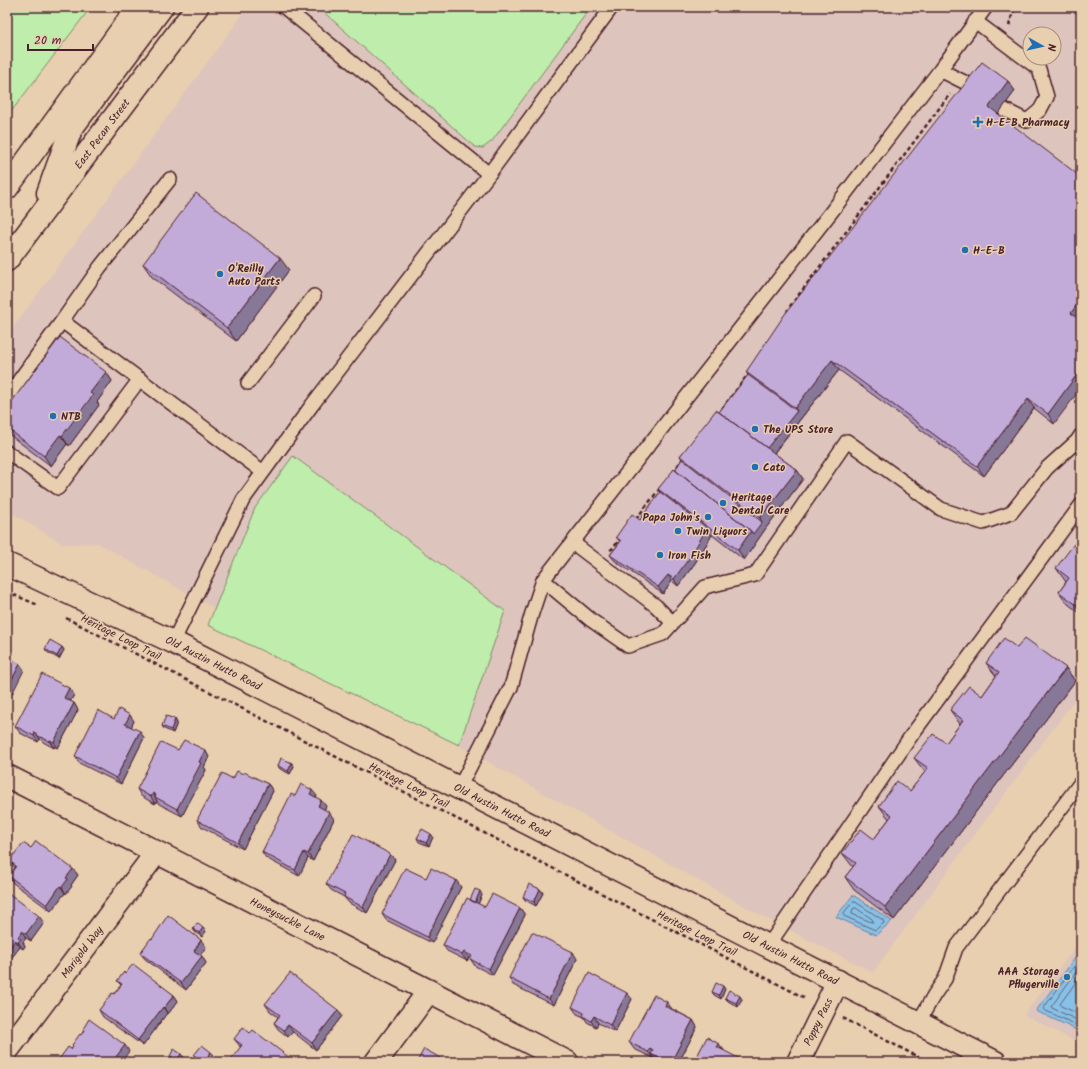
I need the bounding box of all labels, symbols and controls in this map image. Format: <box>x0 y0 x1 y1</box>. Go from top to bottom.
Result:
scale bar <box>28 26 93 52</box>
north arrow <box>1022 26 1062 66</box>
text: 20 m <box>34 31 62 50</box>
text: N <box>1042 43 1060 52</box>
street label: East Pecan Street <box>70 95 136 173</box>
place label: H-E-B Pharmacy <box>986 114 1070 132</box>
marker: H-E-B Pharmacy <box>973 117 983 127</box>
place label: H-E-B <box>973 242 1005 260</box>
marker: H-E-B <box>960 245 970 255</box>
place label: O'Reilly Auto Parts <box>228 260 281 291</box>
marker: O'Reilly Auto Parts <box>215 269 225 279</box>
place label: NTB <box>61 408 81 426</box>
marker: NTB <box>48 411 58 421</box>
place label: The UPS Store <box>763 421 834 439</box>
marker: The UPS Store <box>750 424 760 434</box>
place label: Cato <box>763 459 785 477</box>
marker: Cato <box>750 462 760 472</box>
place label: Heritage Dental Care <box>731 489 790 520</box>
marker: Heritage Dental Care <box>718 498 728 508</box>
place label: Papa John's <box>642 509 701 527</box>
marker: Papa John's <box>703 512 713 522</box>
place label: Twin Liquors <box>686 523 748 541</box>
marker: Twin Liquors <box>673 526 683 536</box>
place label: Iron Fish <box>668 547 711 565</box>
marker: Iron Fish <box>655 550 665 560</box>
street label: Heritage Loop Trail <box>77 610 164 666</box>
street label: Old Austin Hutto Road <box>162 632 265 696</box>
street label: Heritage Loop Trail <box>365 758 452 814</box>
street label: Old Austin Hutto Road <box>450 779 553 843</box>
street label: Honeysuckle Lane <box>246 893 328 947</box>
street label: Heritage Loop Trail <box>653 906 740 962</box>
street label: Marigold Way <box>57 922 109 983</box>
street label: Old Austin Hutto Road <box>739 926 842 991</box>
place label: AAA Storage Pflugerville <box>998 963 1060 994</box>
marker: AAA Storage Pflugerville <box>1062 972 1072 982</box>
street label: Poppy Pass <box>799 995 838 1049</box>

